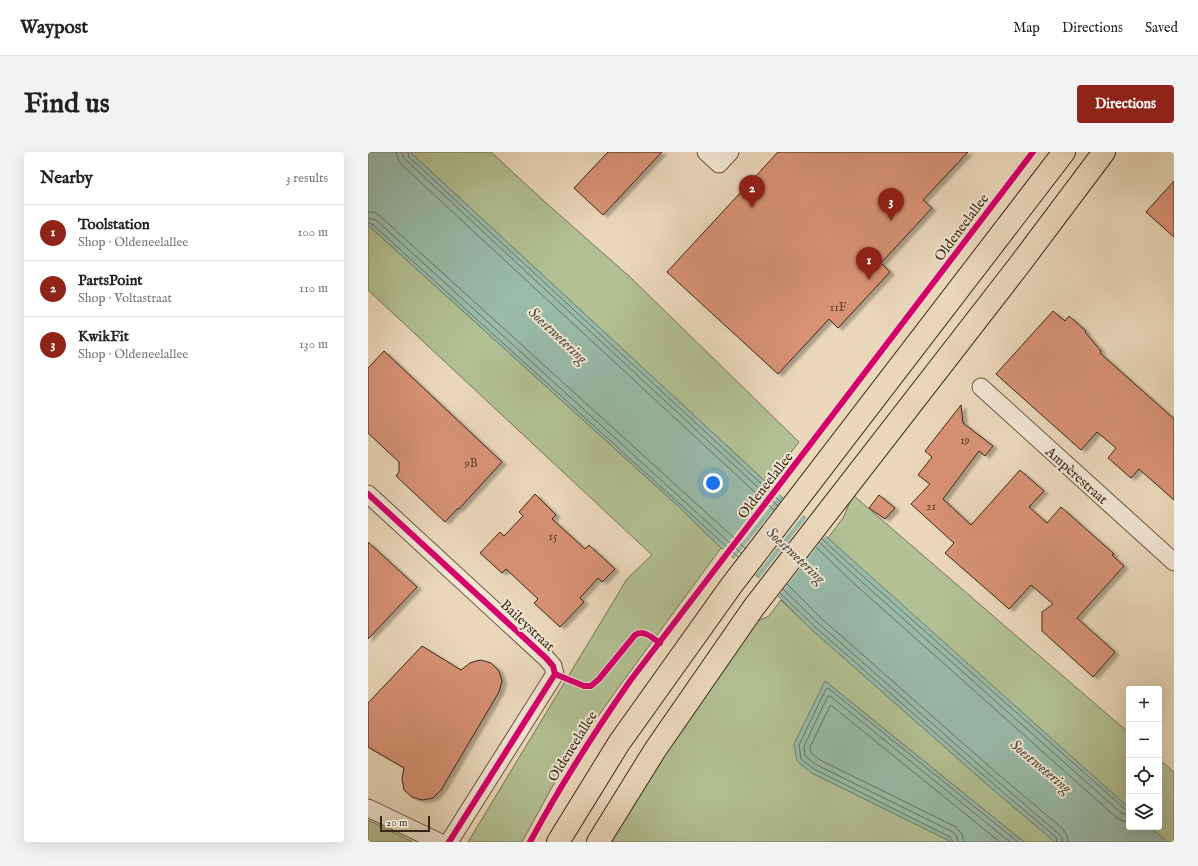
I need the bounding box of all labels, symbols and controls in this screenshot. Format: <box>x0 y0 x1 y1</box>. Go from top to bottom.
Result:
text: Waypost <box>20 16 88 40</box>
text: Map <box>1013 19 1040 37</box>
text: Directions <box>1062 19 1123 37</box>
text: Saved <box>1145 19 1178 37</box>
button: Directions <box>1077 85 1174 123</box>
text: Find us <box>24 87 110 122</box>
text: Nearby <box>40 168 93 189</box>
text: 3 results <box>286 170 328 187</box>
pin: 2 <box>739 175 765 208</box>
pin: 3 <box>878 188 904 221</box>
street label: Oldeneelallee <box>931 190 993 265</box>
text: Toolstation <box>78 215 150 234</box>
text: 1 <box>51 224 55 241</box>
text: 100 m <box>298 224 328 241</box>
text: Shop · Oldeneelallee <box>78 234 188 251</box>
pin: 1 <box>856 247 882 280</box>
text: PartsPoint <box>78 271 143 290</box>
text: 2 <box>50 280 56 297</box>
text: 110 m <box>299 280 328 297</box>
text: Shop · Voltastraat <box>78 290 172 307</box>
house number: 11F <box>830 300 847 315</box>
water label: Soestwetering <box>523 303 592 369</box>
text: KwikFit <box>78 327 129 346</box>
text: 3 <box>51 336 55 353</box>
text: 130 m <box>299 336 328 353</box>
text: Shop · Oldeneelallee <box>78 346 188 363</box>
house number: 19 <box>960 433 970 448</box>
street label: Ampèrestraat <box>1041 442 1111 509</box>
street label: Oldeneelallee <box>734 448 798 523</box>
house number: 9B <box>463 456 478 471</box>
your location <box>703 473 723 493</box>
house number: 21 <box>926 499 936 514</box>
water label: Soestwetering <box>761 523 830 589</box>
house number: 15 <box>549 529 558 544</box>
street label: Baileystraat <box>496 596 558 656</box>
map controls <box>1126 686 1162 830</box>
button: + <box>1126 686 1162 722</box>
street label: Oldeneelallee <box>544 707 602 785</box>
button: − <box>1126 722 1162 758</box>
water label: Soestwetering <box>1005 735 1076 799</box>
button: locate <box>1126 758 1162 794</box>
button: layers <box>1126 794 1162 830</box>
scale bar <box>380 814 430 833</box>
text: 20 m <box>386 816 407 830</box>

